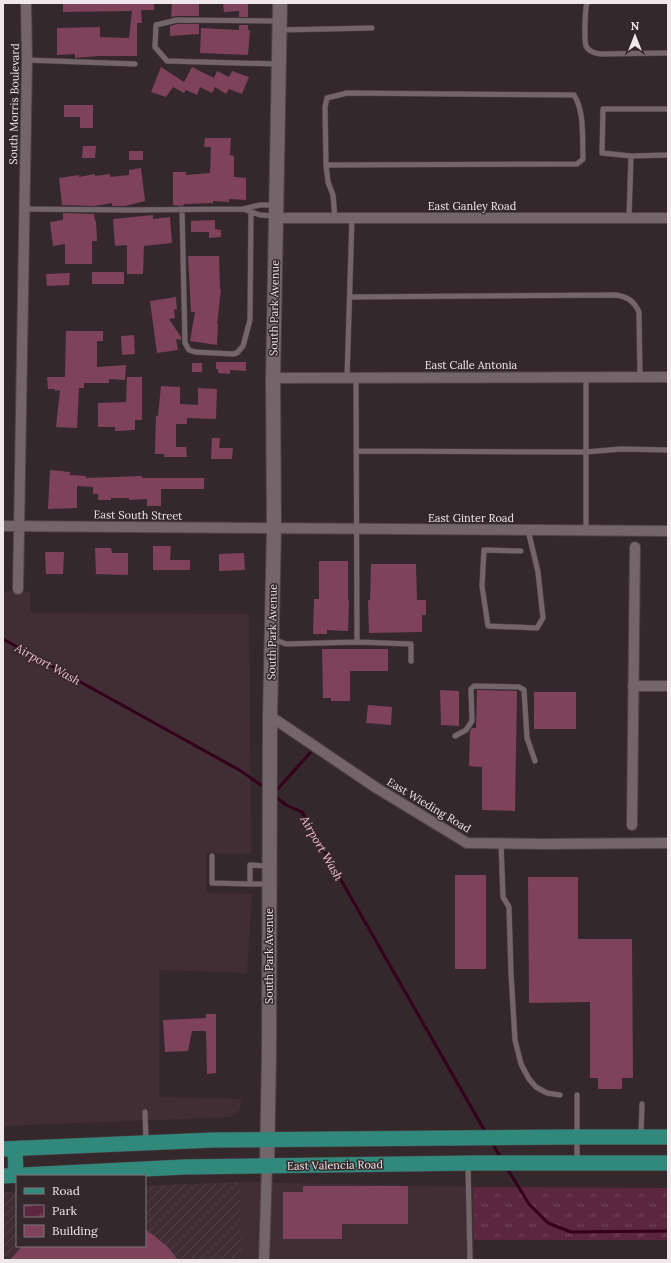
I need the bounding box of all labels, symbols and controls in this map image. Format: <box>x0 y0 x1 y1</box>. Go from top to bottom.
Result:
north arrow <box>615 16 655 56</box>
text: N <box>631 19 640 33</box>
street label: South Morris Boulevard <box>6 43 22 165</box>
street label: East Ganley Road <box>428 199 517 213</box>
street label: South Park Avenue <box>266 260 282 356</box>
street label: East Calle Antonia <box>425 358 518 372</box>
street label: East South Street <box>93 507 183 523</box>
street label: East Ginter Road <box>428 511 515 525</box>
street label: South Park Avenue <box>264 584 280 680</box>
water label: Airport Wash <box>12 639 84 688</box>
street label: East Wieding Road <box>385 774 474 836</box>
water label: Airport Wash <box>297 812 347 883</box>
street label: South Park Avenue <box>262 908 276 1004</box>
street label: East Valencia Road <box>287 1157 384 1173</box>
legend <box>16 1175 146 1247</box>
text: Road <box>52 1183 80 1198</box>
text: Park <box>52 1203 78 1218</box>
text: Building <box>52 1223 98 1238</box>

